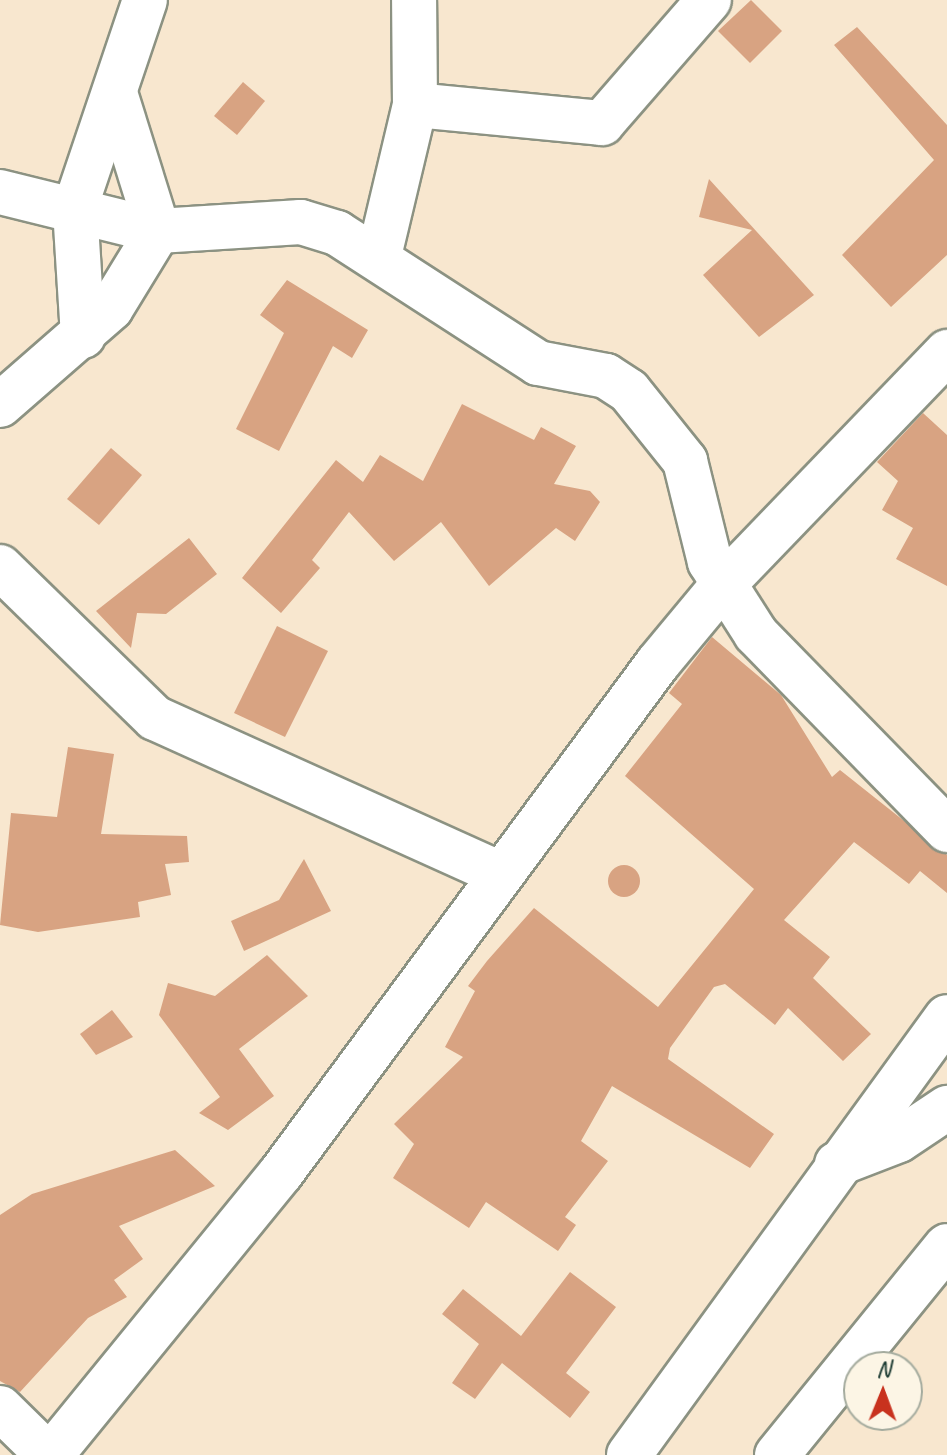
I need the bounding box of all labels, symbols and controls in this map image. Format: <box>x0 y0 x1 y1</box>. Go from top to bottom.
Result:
north arrow <box>843 1351 923 1431</box>
text: N <box>876 1355 890 1383</box>

